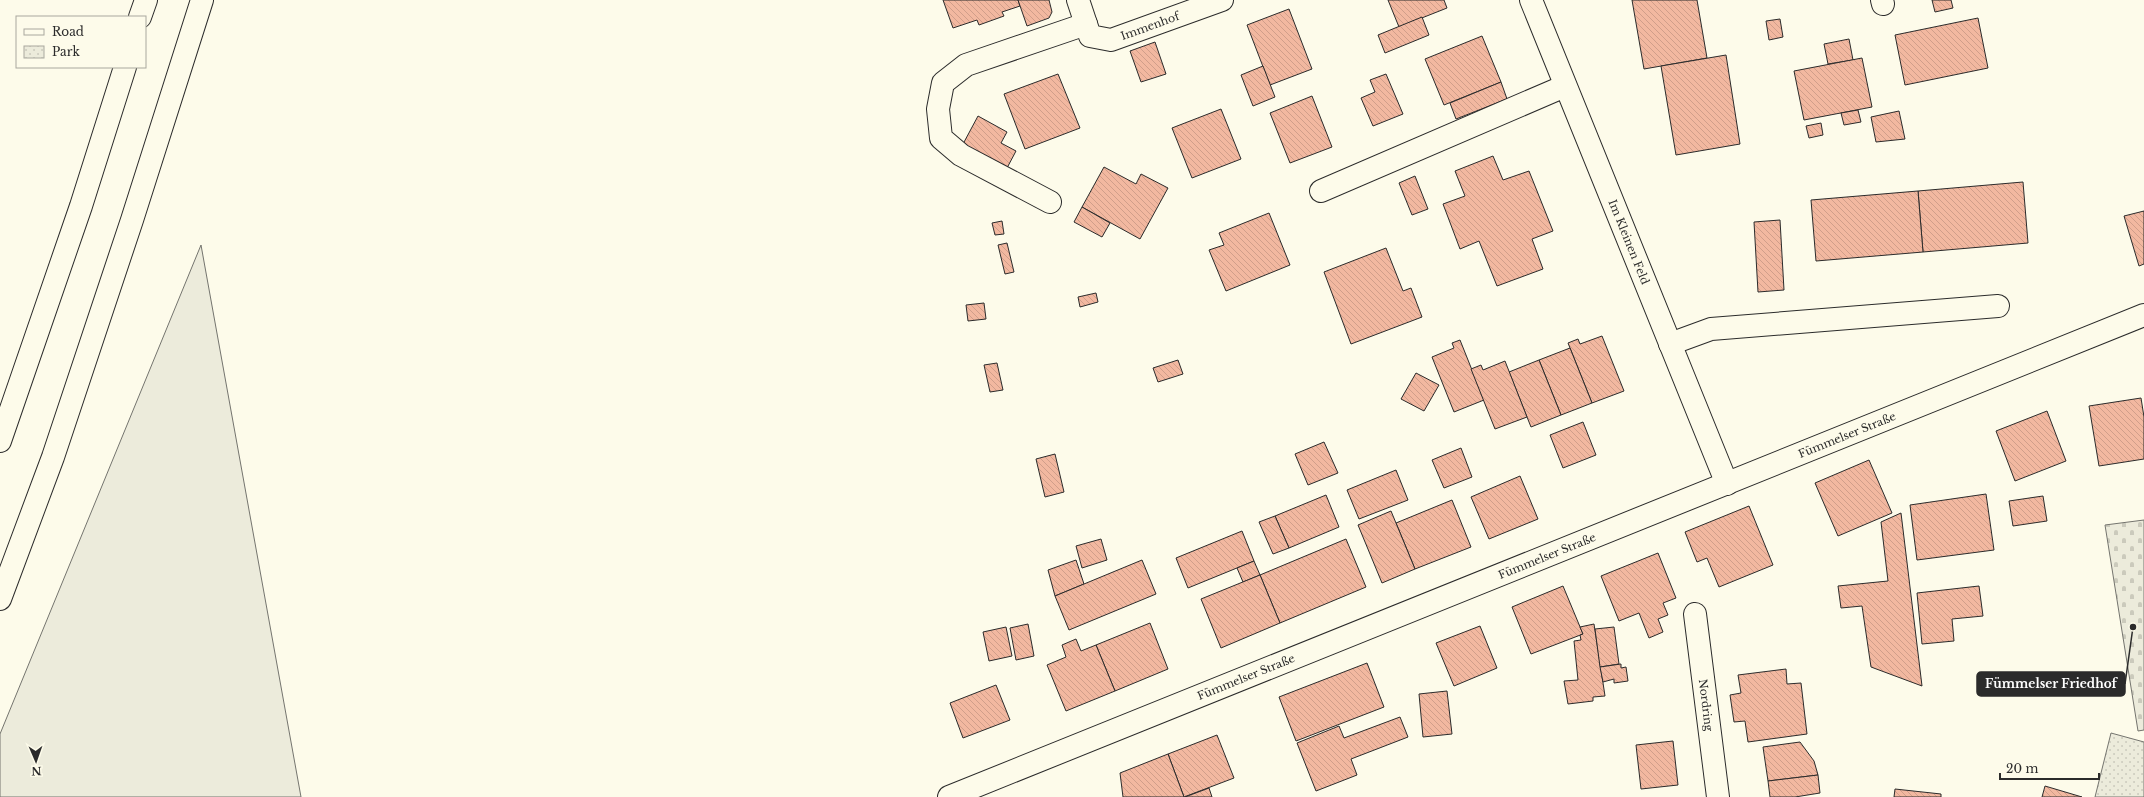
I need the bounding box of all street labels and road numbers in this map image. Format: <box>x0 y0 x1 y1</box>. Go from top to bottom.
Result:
street label: Immenhof <box>1119 8 1183 43</box>
street label: Im Kleinen Feld <box>1606 197 1653 287</box>
street label: Fümmelser Straße <box>1796 409 1898 461</box>
street label: Fümmelser Straße <box>1496 530 1598 582</box>
street label: Fümmelser Straße <box>1195 651 1297 703</box>
street label: Nordring <box>1696 678 1716 732</box>

